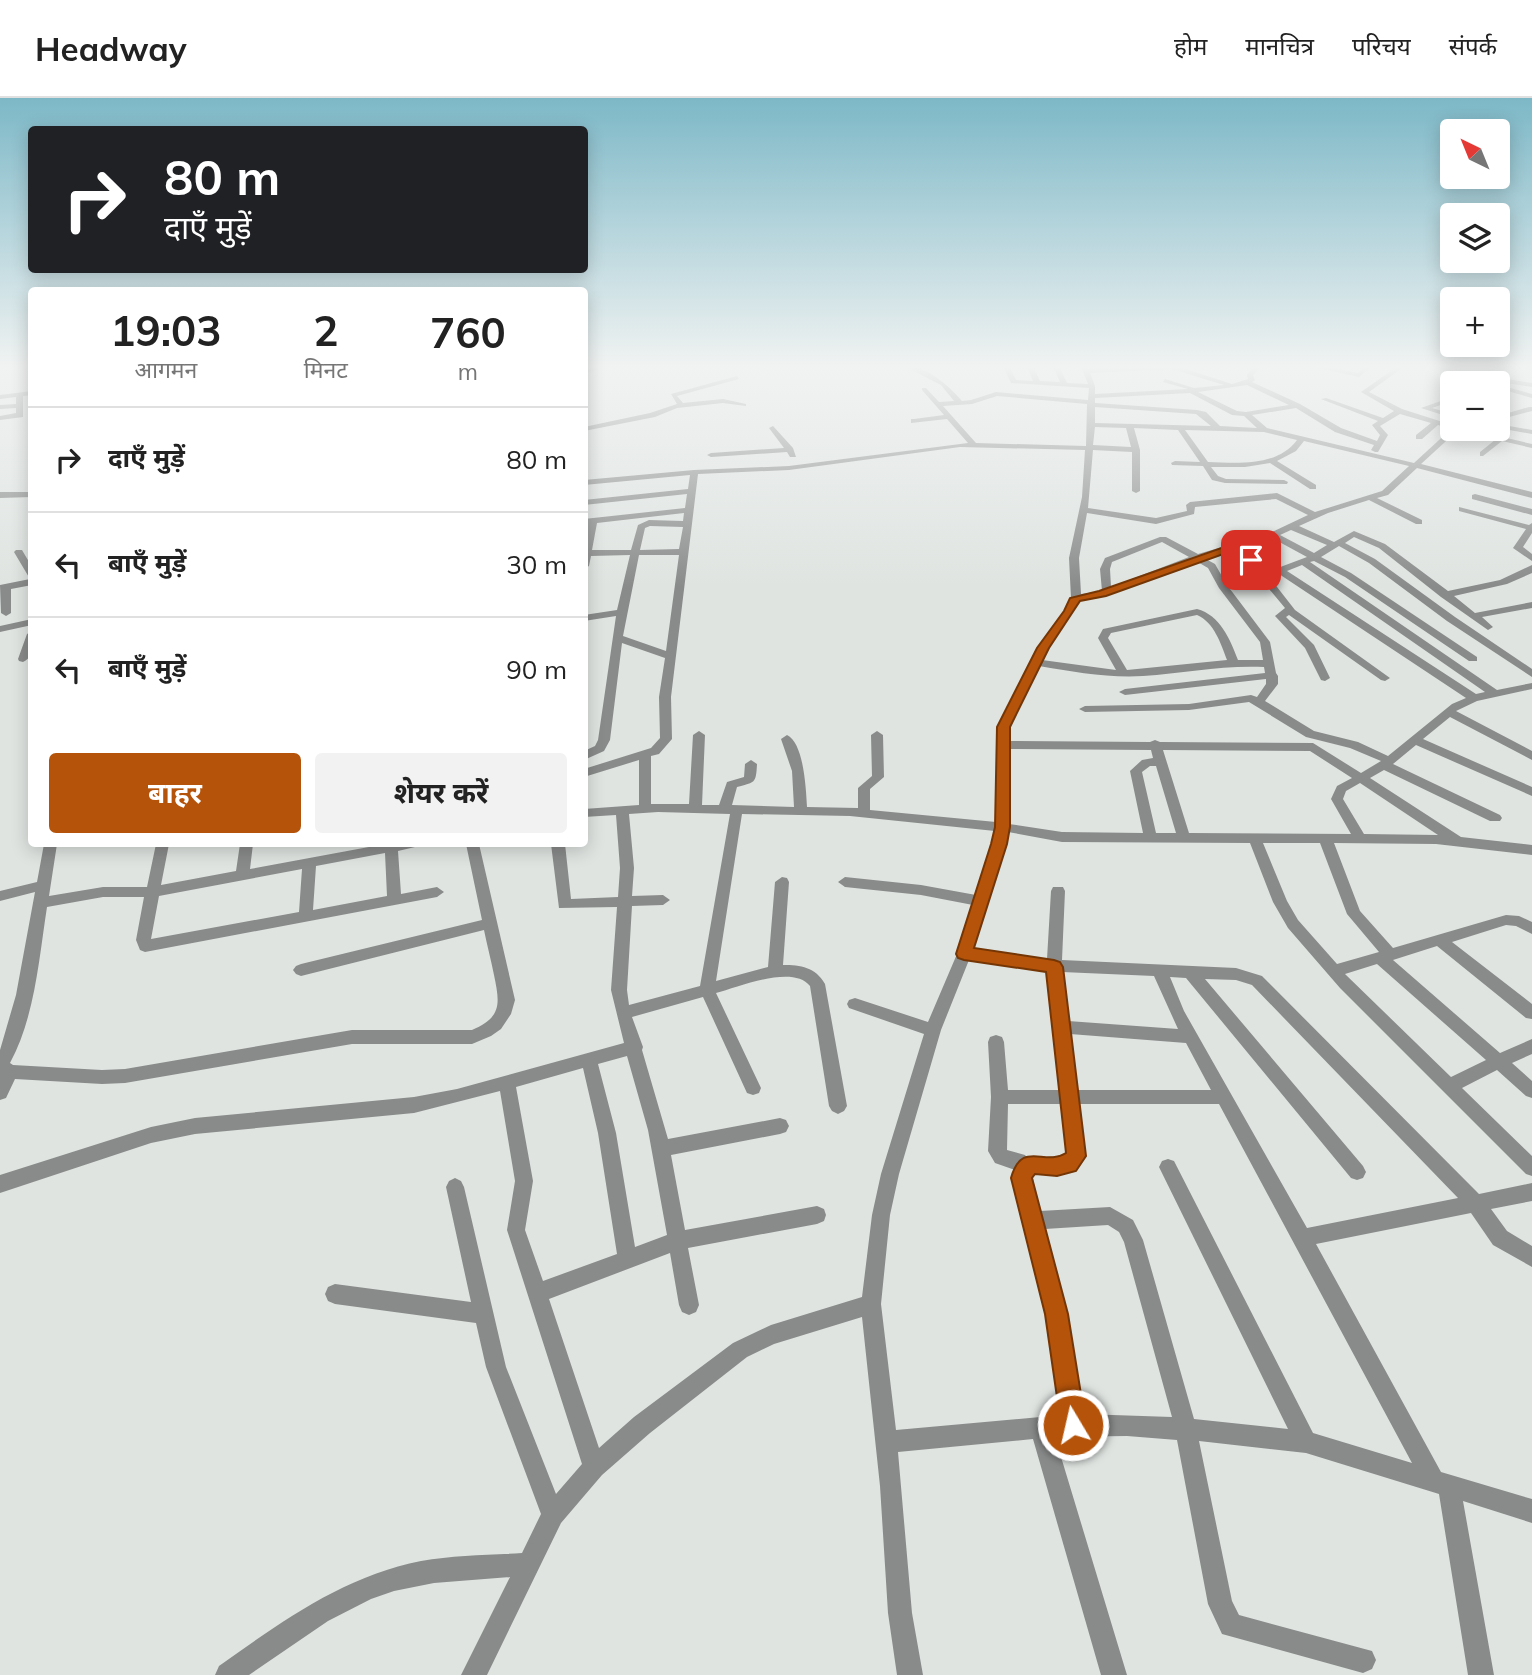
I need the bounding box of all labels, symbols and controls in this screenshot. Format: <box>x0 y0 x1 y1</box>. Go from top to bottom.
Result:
text: Headway <box>35 28 187 69</box>
text: होम <box>1174 31 1207 61</box>
text: मानचित्र <box>1245 31 1314 61</box>
text: परिचय <box>1352 31 1411 61</box>
text: संपर्क <box>1449 31 1497 61</box>
north arrow <box>1440 119 1510 189</box>
map controls <box>1440 119 1510 441</box>
text: 80 m <box>164 146 280 207</box>
icon: right <box>49 154 140 245</box>
button: layers <box>1440 203 1510 273</box>
text: दाएँ मुड़ें <box>164 207 252 247</box>
button: + <box>1440 287 1510 357</box>
text: 19:03 <box>110 304 221 357</box>
text: 2 <box>313 304 338 357</box>
text: 760 <box>430 306 506 359</box>
text: आगमन <box>134 355 197 384</box>
text: मिनट <box>304 355 348 384</box>
text: m <box>458 357 478 386</box>
button: − <box>1440 371 1510 441</box>
icon: right <box>49 441 87 479</box>
text: दाएँ मुड़ें <box>108 441 185 474</box>
text: 80 m <box>506 443 567 476</box>
pin <box>1221 530 1281 590</box>
icon: arrive <box>1232 541 1270 579</box>
icon: left <box>49 546 87 584</box>
text: बाएँ मुड़ें <box>108 546 186 579</box>
text: 30 m <box>506 548 567 581</box>
icon: left <box>49 651 87 689</box>
text: बाएँ मुड़ें <box>108 651 186 684</box>
text: 90 m <box>506 653 567 686</box>
button: बाहर <box>49 753 301 833</box>
button: शेयर करें <box>315 753 567 833</box>
position arrow <box>1036 1388 1110 1462</box>

